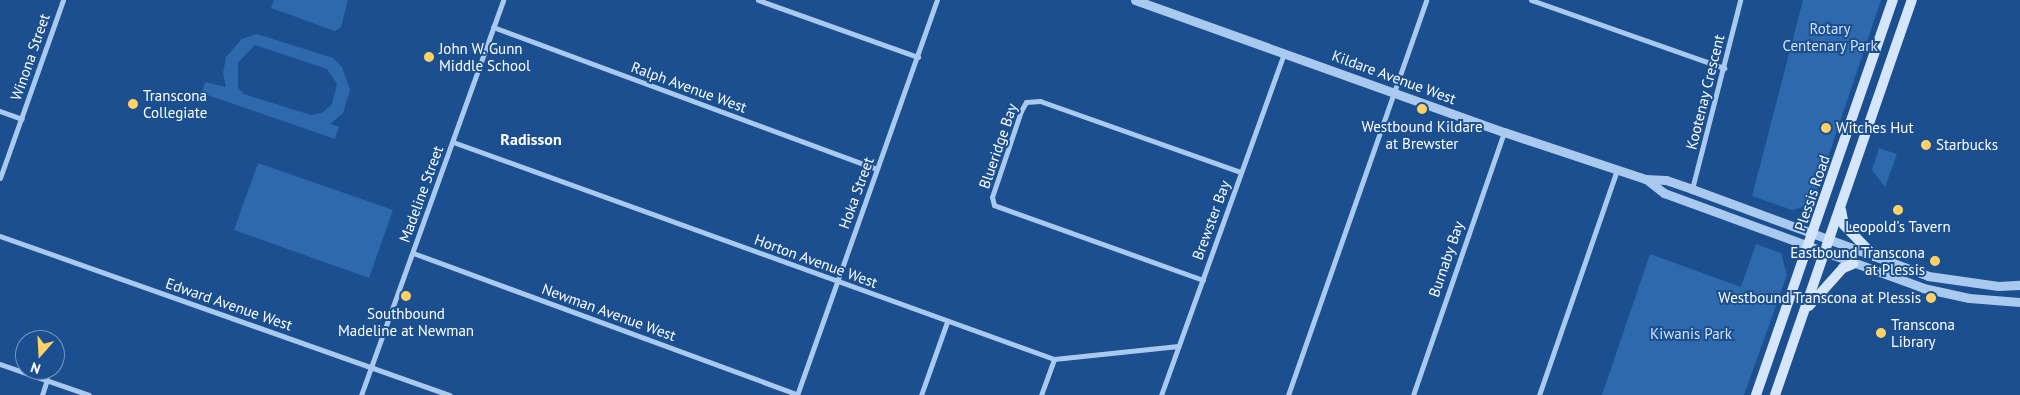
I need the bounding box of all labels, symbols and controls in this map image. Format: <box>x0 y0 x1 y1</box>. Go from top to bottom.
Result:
street label: Winona Street <box>7 11 53 103</box>
park label: Rotary Centenary Park <box>1782 19 1878 54</box>
street label: Kootenay Crescent <box>1682 32 1728 152</box>
place label: John W. Gunn Middle School <box>439 39 530 74</box>
street label: Kildare Avenue West <box>1329 46 1459 108</box>
marker: John W. Gunn Middle School <box>423 51 435 63</box>
street label: Ralph Avenue West <box>628 58 750 116</box>
place label: Transcona Collegiate <box>143 86 207 121</box>
marker: Transcona Collegiate <box>127 98 139 110</box>
street label: Blueridge Bay <box>975 101 1021 191</box>
marker: Westbound Kildare at Brewster <box>1416 103 1428 115</box>
place label: Westbound Kildare at Brewster <box>1361 117 1483 152</box>
place label: Witches Hut <box>1836 119 1914 137</box>
marker: Witches Hut <box>1820 122 1832 134</box>
district label: Radisson <box>500 129 562 149</box>
place label: Starbucks <box>1936 136 1998 154</box>
marker: Starbucks <box>1920 139 1932 151</box>
street label: Madeline Street <box>395 143 447 245</box>
street label: Plessis Road <box>1791 153 1833 233</box>
street label: Hoka Street <box>835 155 877 231</box>
street label: Brewster Bay <box>1188 178 1234 262</box>
marker: Leopold's Tavern <box>1892 204 1904 216</box>
street label: Burnaby Bay <box>1425 218 1467 300</box>
place label: Leopold's Tavern <box>1845 218 1951 236</box>
street label: Horton Avenue West <box>752 230 880 292</box>
place label: Eastbound Transcona at Plessis <box>1790 243 1925 278</box>
marker: Eastbound Transcona at Plessis <box>1929 255 1941 267</box>
street label: Edward Avenue West <box>163 274 295 334</box>
street label: Newman Avenue West <box>539 279 679 345</box>
place label: Westbound Transcona at Plessis <box>1718 289 1921 307</box>
marker: Southbound Madeline at Newman <box>400 290 412 302</box>
marker: Westbound Transcona at Plessis <box>1925 292 1937 304</box>
place label: Southbound Madeline at Newman <box>338 304 474 339</box>
place label: Transcona Library <box>1891 315 1955 350</box>
park label: Kiwanis Park <box>1650 325 1732 343</box>
marker: Transcona Library <box>1875 327 1887 339</box>
north arrow <box>15 330 65 380</box>
text: N <box>28 358 43 378</box>

